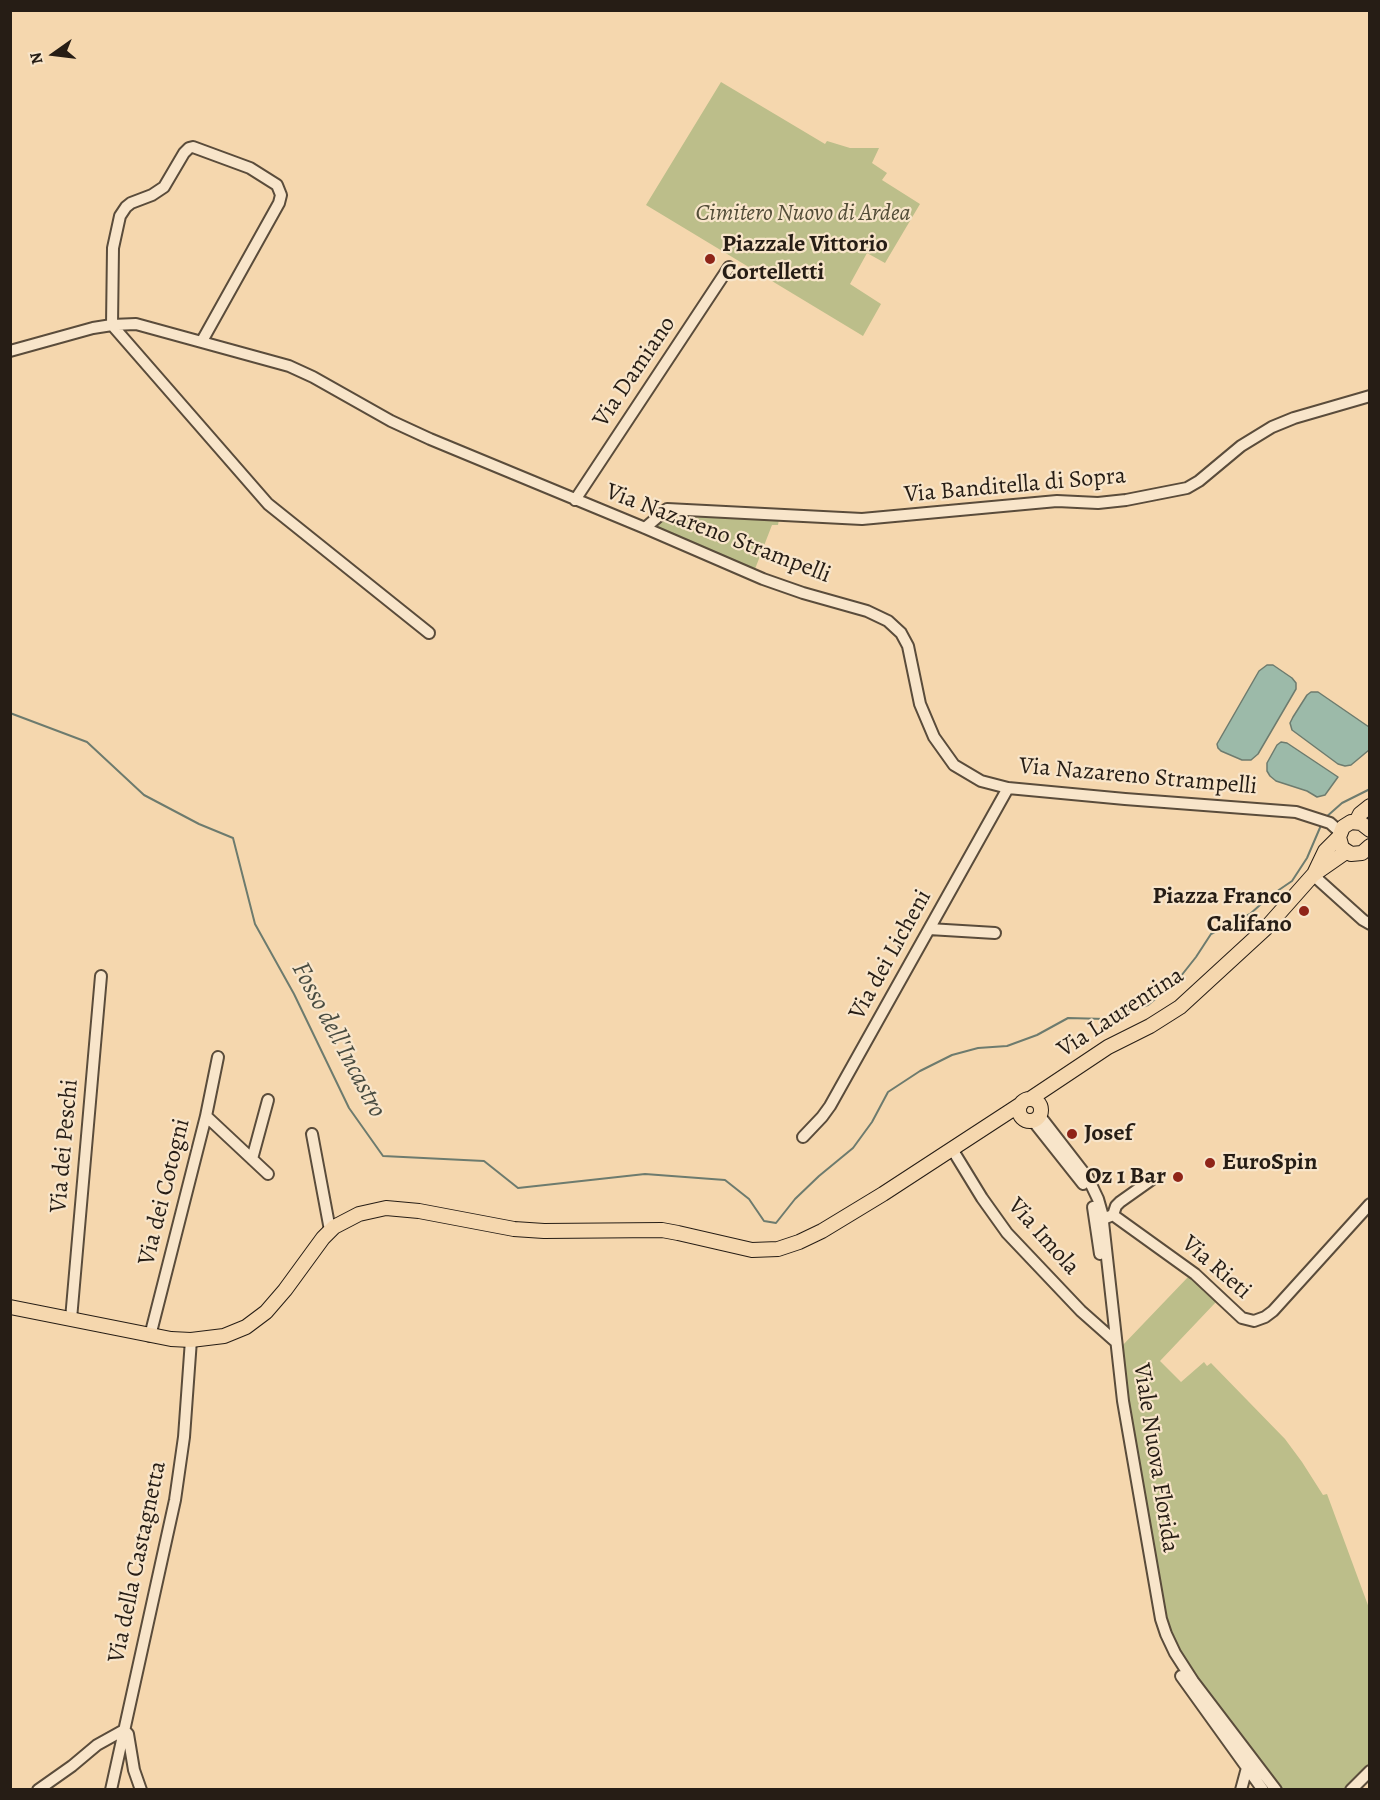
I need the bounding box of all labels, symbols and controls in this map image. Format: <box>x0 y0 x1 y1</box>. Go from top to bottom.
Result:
north arrow <box>24 24 84 84</box>
text: N <box>24 50 49 67</box>
park label: Cimitero Nuovo di Ardea <box>695 200 911 228</box>
place label: Piazzale Vittorio Cortelletti <box>722 231 888 287</box>
marker: Piazzale Vittorio Cortelletti <box>703 252 717 266</box>
street label: Via Damiano <box>587 311 683 433</box>
street label: Via Banditella di Sopra <box>903 462 1127 510</box>
street label: Via Nazareno Strampelli <box>601 478 835 590</box>
street label: Via Nazareno Strampelli <box>1018 752 1258 802</box>
place label: Piazza Franco Califano <box>1153 883 1292 939</box>
street label: Via dei Licheni <box>843 885 939 1025</box>
marker: Piazza Franco Califano <box>1297 904 1311 918</box>
water label: Fosso dell'Incastro <box>284 957 392 1123</box>
street label: Via Laurentina <box>1053 962 1189 1064</box>
street label: Via dei Peschi <box>45 1078 85 1214</box>
street label: Via dei Cotogni <box>133 1116 197 1268</box>
place label: Josef <box>1084 1120 1133 1148</box>
marker: Josef <box>1065 1127 1079 1141</box>
place label: EuroSpin <box>1222 1149 1317 1177</box>
marker: EuroSpin <box>1203 1156 1217 1170</box>
place label: Oz 1 Bar <box>1085 1163 1166 1191</box>
marker: Oz 1 Bar <box>1171 1170 1185 1184</box>
street label: Via Imola <box>1001 1193 1085 1281</box>
street label: Via Rieti <box>1175 1230 1257 1306</box>
street label: Viale Nuova Florida <box>1126 1361 1184 1555</box>
street label: Via della Castagnetta <box>103 1458 173 1666</box>

